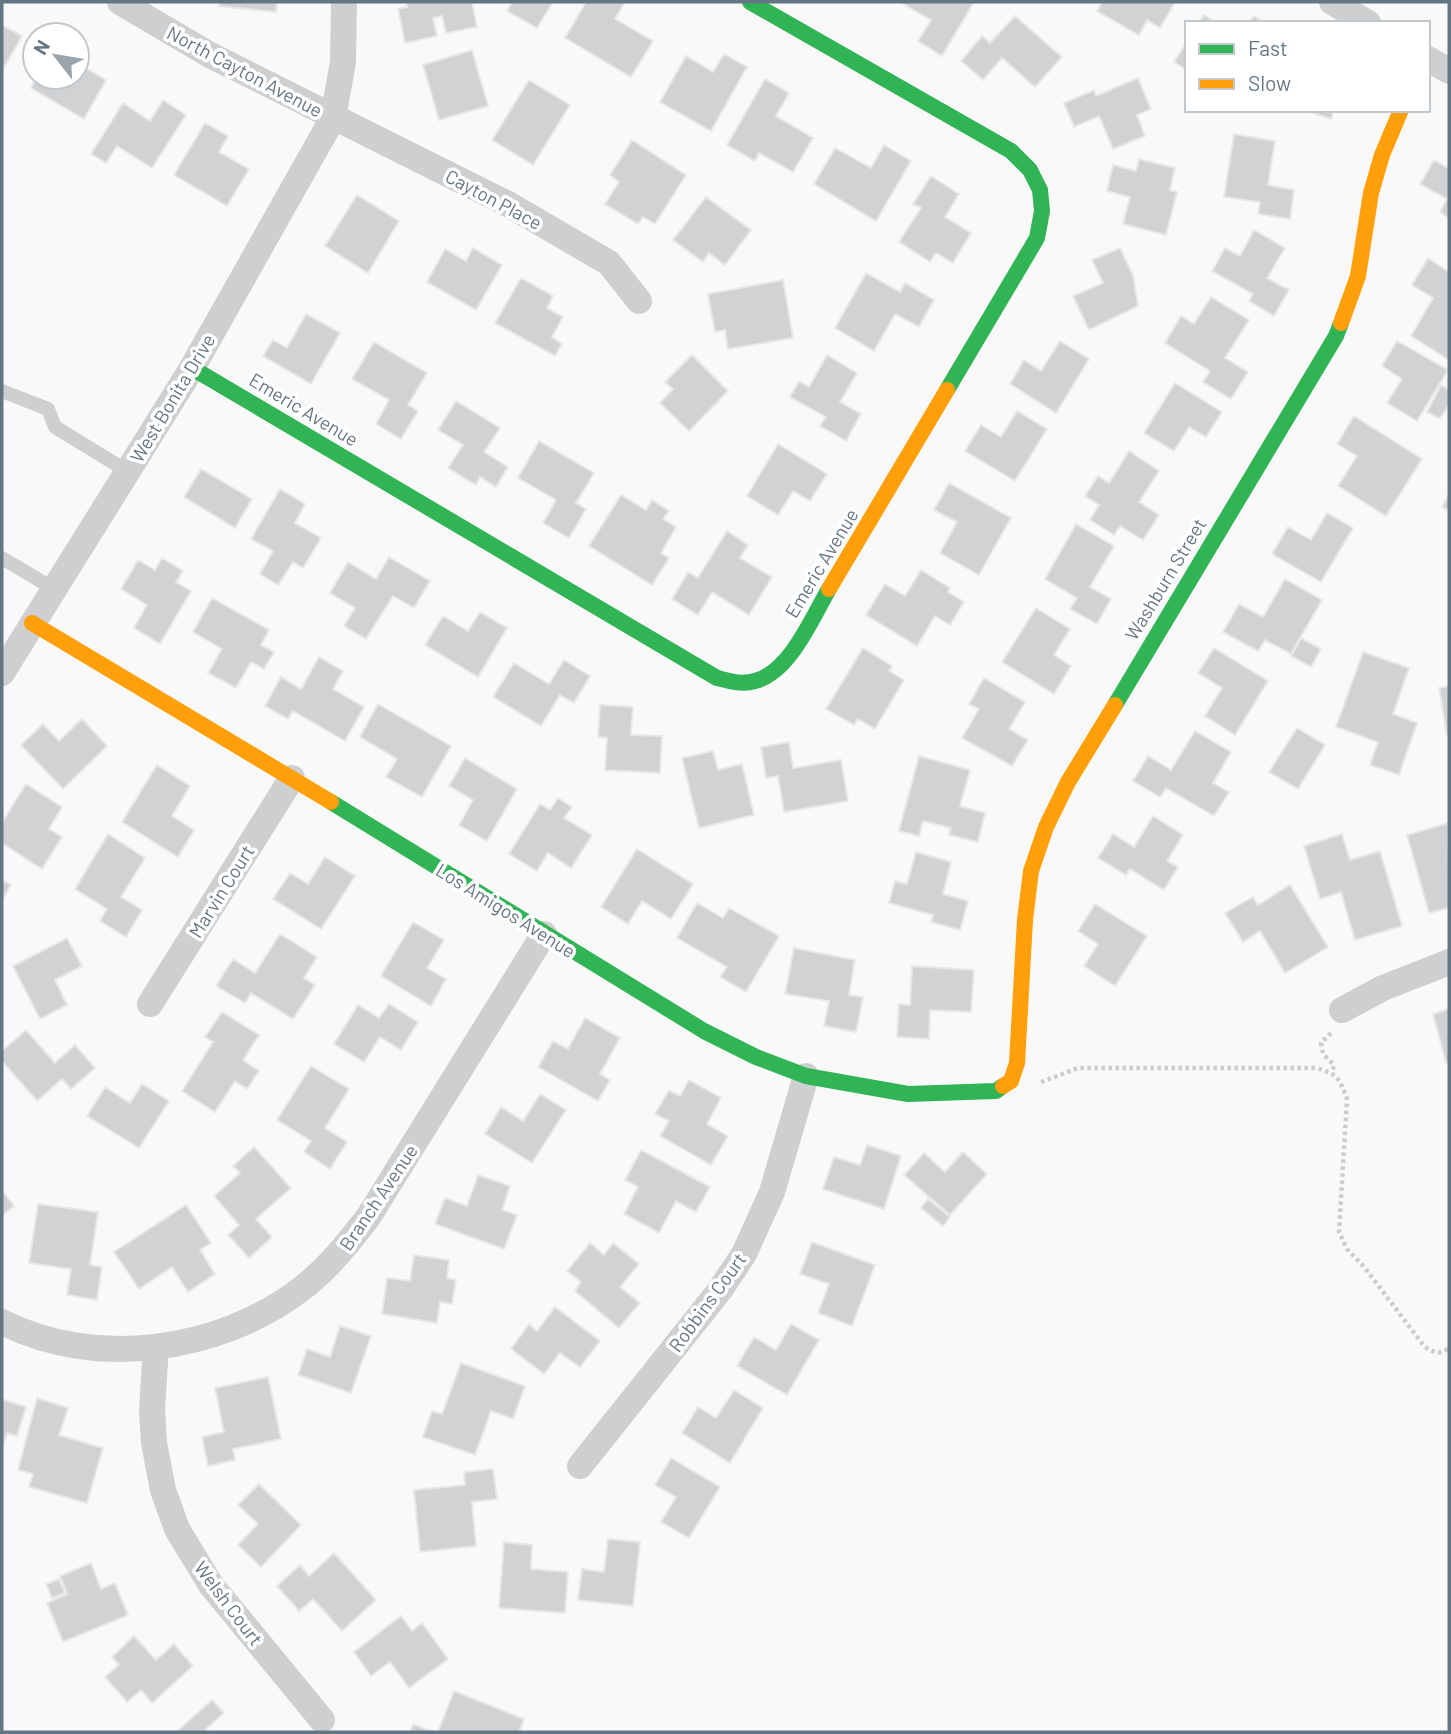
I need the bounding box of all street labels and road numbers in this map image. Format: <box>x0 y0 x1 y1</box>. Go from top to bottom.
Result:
street label: North Cayton Avenue <box>163 20 327 122</box>
street label: Cayton Place <box>442 164 546 234</box>
street label: West Bonita Drive <box>125 330 219 466</box>
street label: Emeric Avenue <box>245 367 363 451</box>
street label: Emeric Avenue <box>779 504 863 622</box>
street label: Washburn Street <box>1120 514 1210 644</box>
street label: Marvin Court <box>183 840 259 942</box>
street label: Los Amigos Avenue <box>432 858 580 962</box>
street label: Branch Avenue <box>334 1140 422 1254</box>
street label: Robbins Court <box>663 1248 751 1356</box>
street label: Welsh Court <box>190 1556 268 1650</box>

